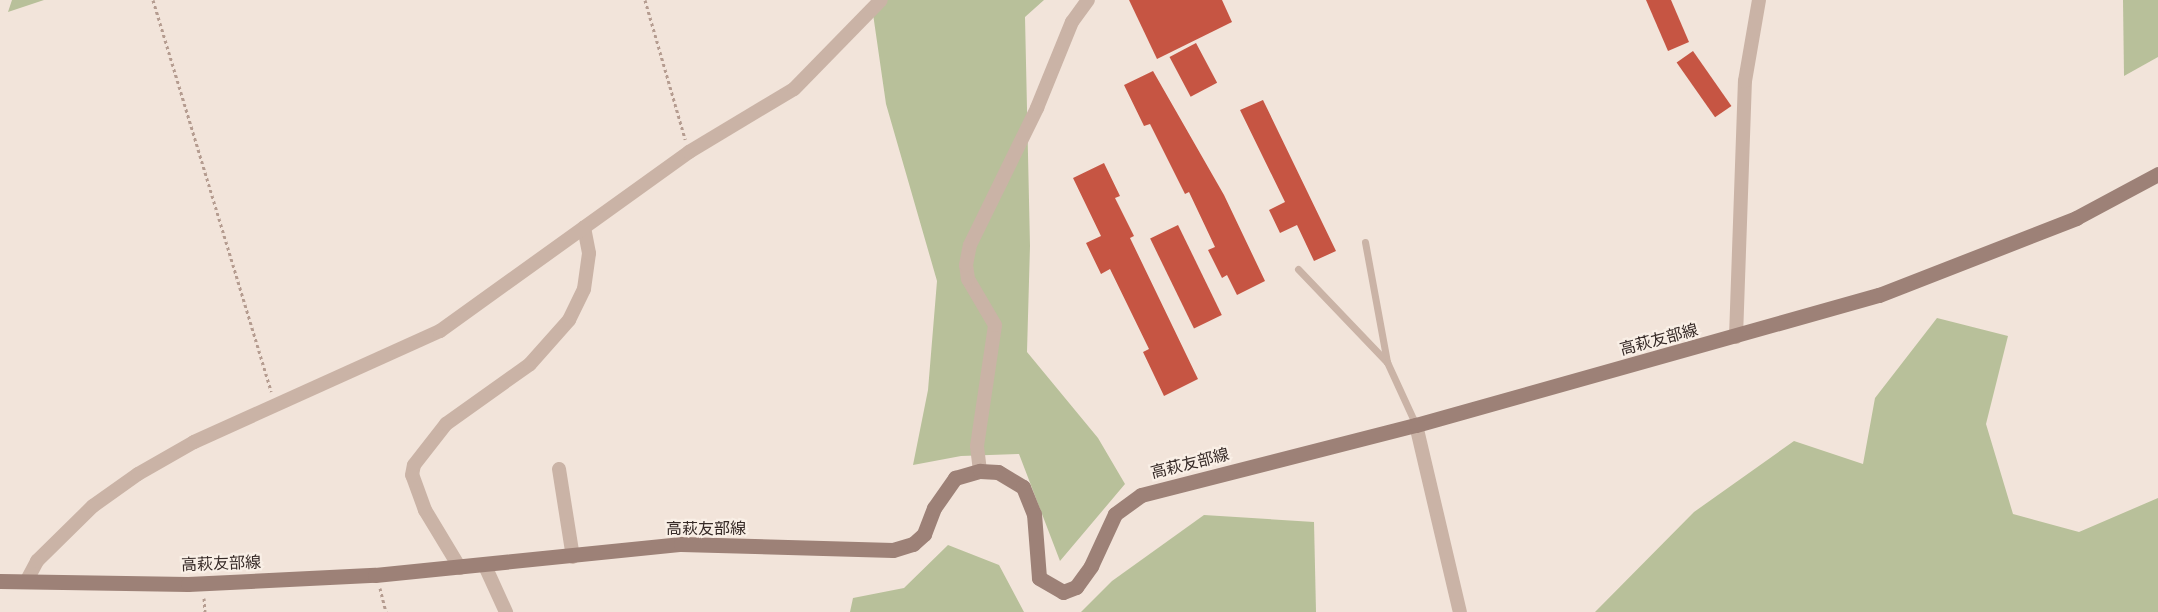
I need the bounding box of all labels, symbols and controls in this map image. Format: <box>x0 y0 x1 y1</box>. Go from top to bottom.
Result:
street label: 高萩友部線 <box>1618 320 1700 360</box>
street label: 高萩友部線 <box>1149 445 1231 483</box>
street label: 高萩友部線 <box>666 519 746 539</box>
street label: 高萩友部線 <box>181 553 261 575</box>

